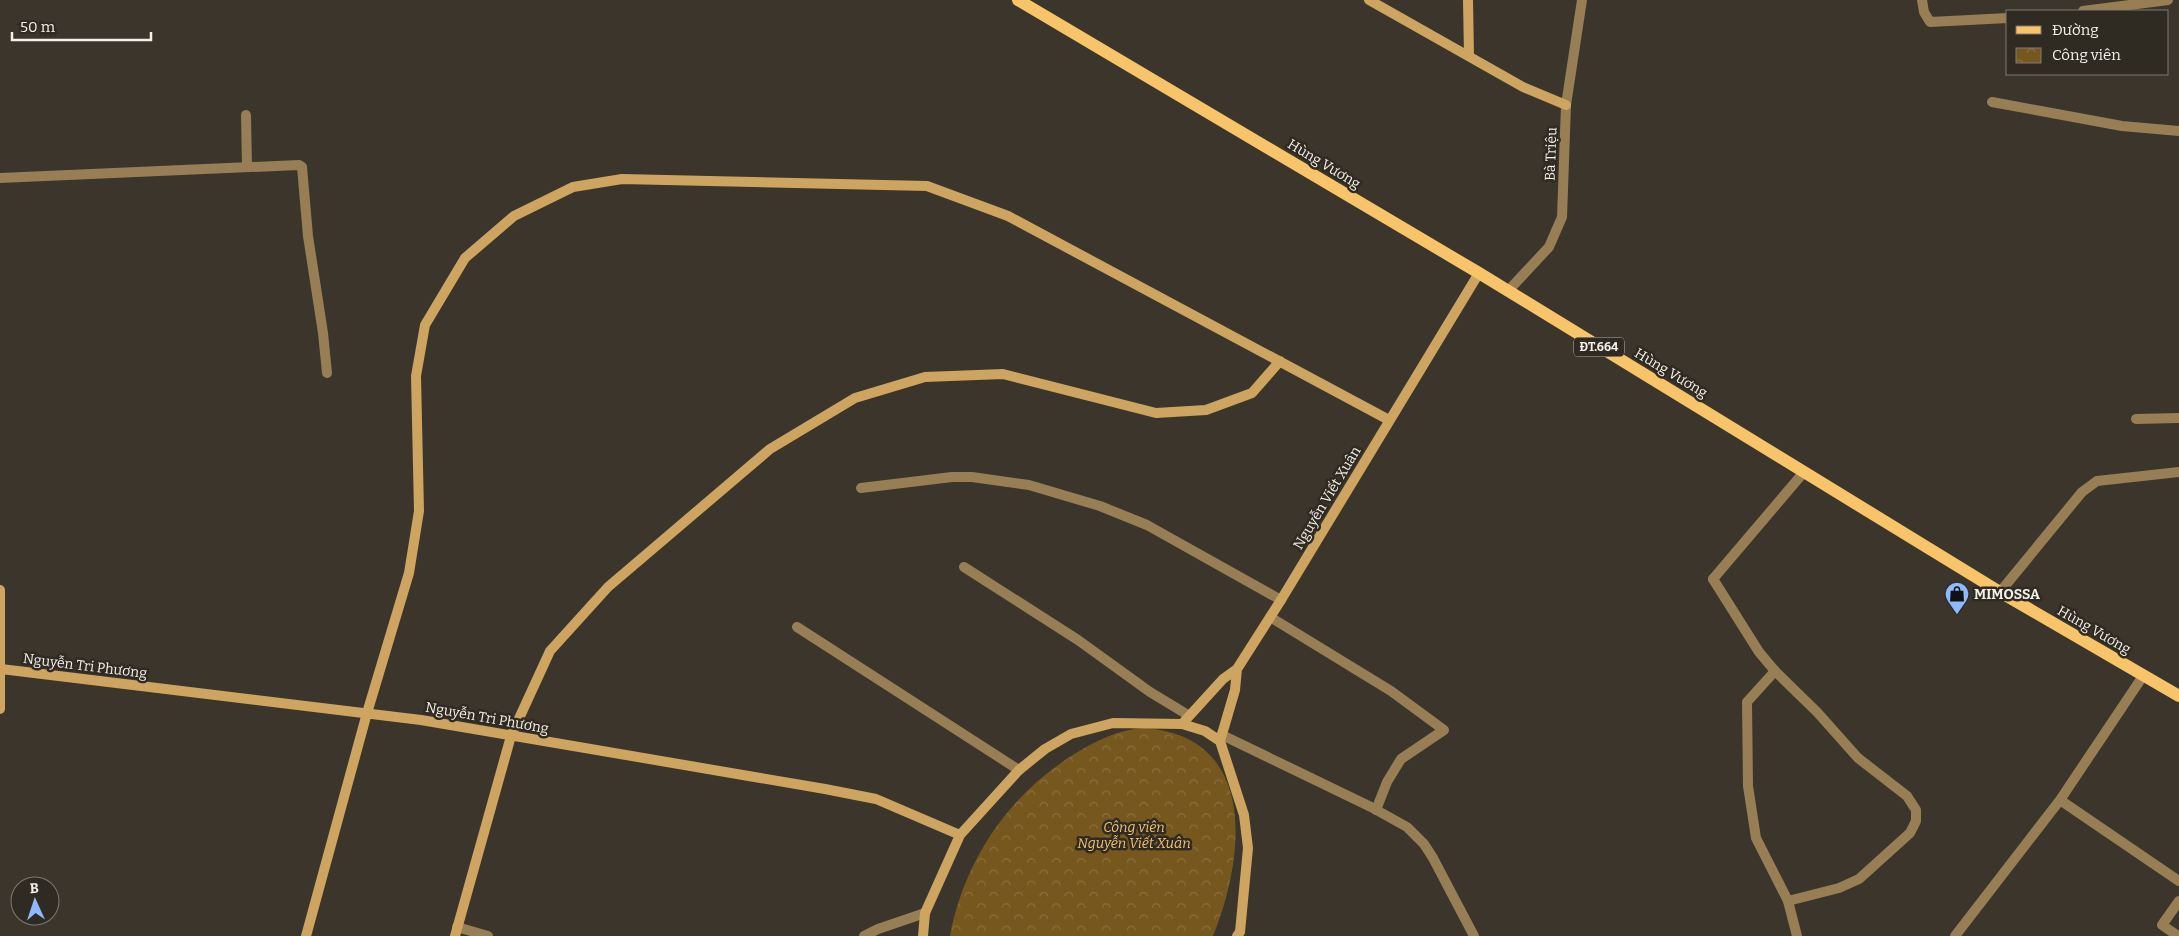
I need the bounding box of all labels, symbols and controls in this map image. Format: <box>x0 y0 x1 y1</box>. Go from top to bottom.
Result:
scale bar <box>12 10 151 42</box>
legend <box>2006 10 2169 75</box>
text: 50 m <box>20 18 56 36</box>
text: Đường <box>2052 21 2099 39</box>
text: Công viên <box>2052 46 2121 64</box>
street label: Bà Triệu <box>1542 127 1560 181</box>
street label: Hùng Vương <box>1285 136 1364 192</box>
road number: ĐT.664 <box>1574 338 1624 357</box>
street label: Hùng Vương <box>1632 345 1711 401</box>
street label: Nguyễn Viết Xuân <box>1289 443 1364 552</box>
shop icon: MIMOSSA <box>1944 581 1970 615</box>
place label: MIMOSSA <box>1974 586 2040 603</box>
street label: Hùng Vương <box>2054 602 2134 658</box>
street label: Nguyễn Tri Phương <box>22 650 148 682</box>
street label: Nguyễn Tri Phương <box>424 699 550 737</box>
park label: Công viên Nguyễn Viết Xuân <box>1077 819 1191 852</box>
north arrow <box>10 876 60 926</box>
text: B <box>29 880 39 897</box>

